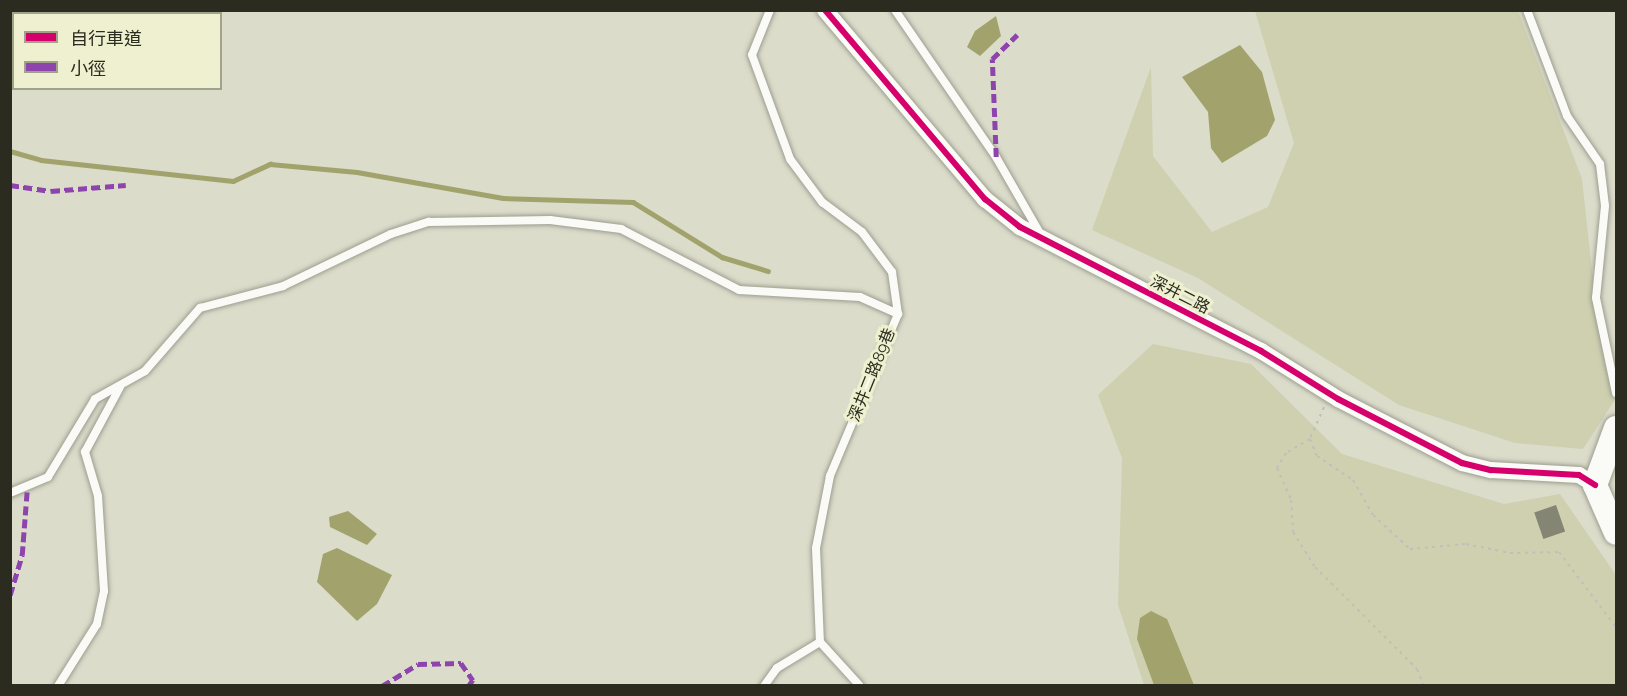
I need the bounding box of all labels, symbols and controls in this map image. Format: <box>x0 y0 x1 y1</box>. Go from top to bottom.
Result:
legend <box>12 12 222 90</box>
text: 自行車道 <box>70 28 142 49</box>
text: 小徑 <box>70 58 106 79</box>
street label: 深井二路 <box>1147 272 1213 318</box>
street label: 深井二路89巷 <box>845 326 899 424</box>

